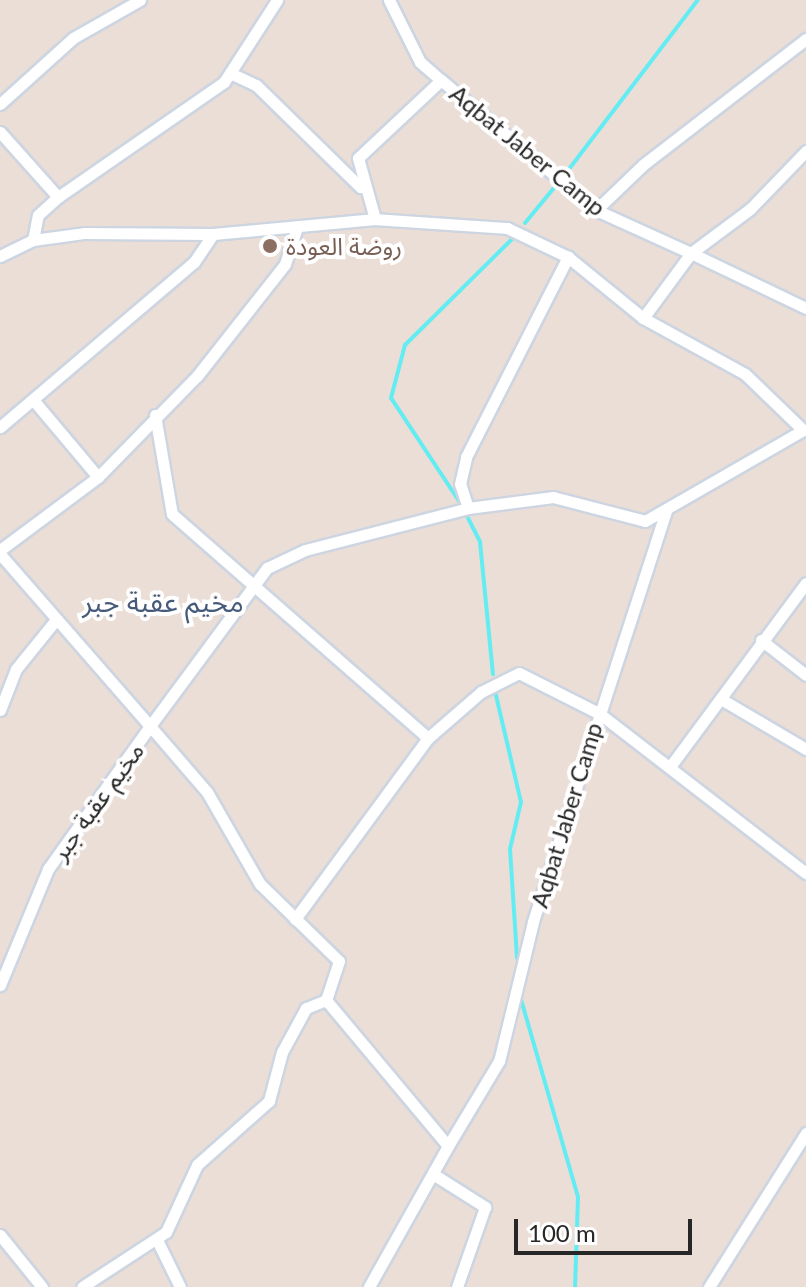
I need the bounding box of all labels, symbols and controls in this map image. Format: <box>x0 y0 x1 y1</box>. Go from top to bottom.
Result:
street label: Aqbat Jaber Camp <box>444 78 612 222</box>
place label: روضة العودة <box>286 232 402 260</box>
marker: روضة العودة <box>261 237 279 255</box>
district label: مخيم عقبة جبر <box>82 584 244 618</box>
street label: Aqbat Jaber Camp <box>524 718 608 912</box>
street label: مخيم عقبة جبر <box>45 737 149 865</box>
scale bar <box>518 1203 696 1253</box>
text: 100 m <box>528 1218 596 1247</box>

